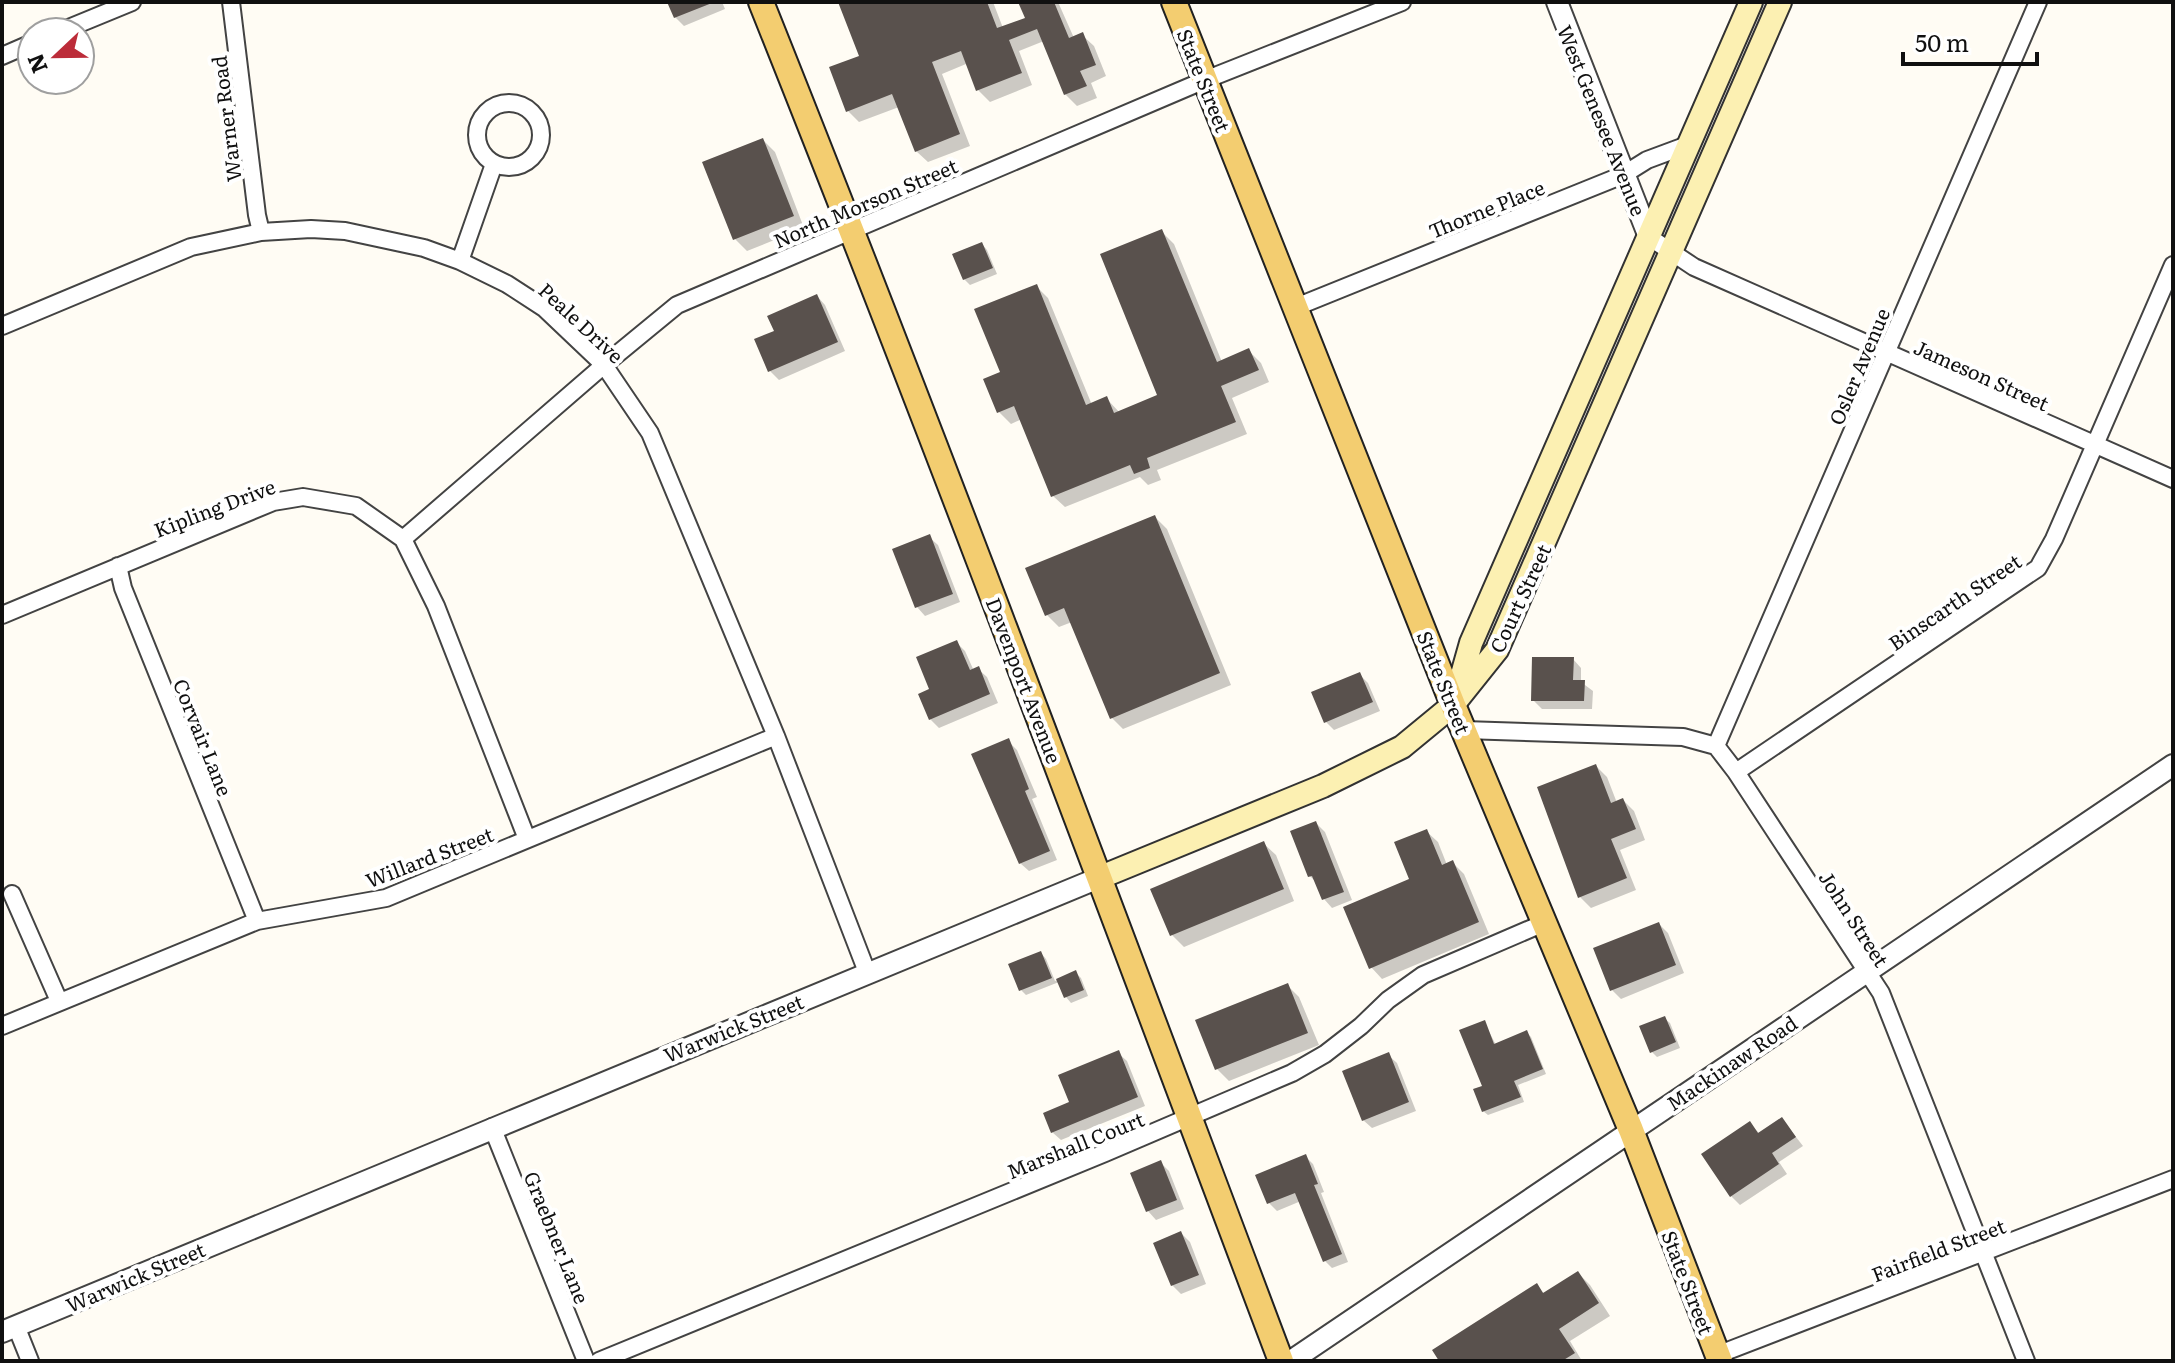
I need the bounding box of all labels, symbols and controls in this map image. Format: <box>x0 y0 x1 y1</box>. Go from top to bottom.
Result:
north arrow <box>16 16 96 96</box>
scale bar <box>1903 16 2037 66</box>
street label: West Genesee Avenue <box>1551 20 1655 220</box>
street label: State Street <box>1171 24 1239 136</box>
text: 50 m <box>1915 24 1969 59</box>
text: N <box>17 49 55 79</box>
street label: Warner Road <box>202 54 248 184</box>
street label: North Morson Street <box>768 150 962 254</box>
street label: Thorne Place <box>1423 171 1549 245</box>
street label: Peale Drive <box>533 275 631 369</box>
street label: Osler Avenue <box>1820 303 1896 429</box>
street label: Jameson Street <box>1910 331 2054 417</box>
street label: Kipling Drive <box>149 470 279 544</box>
street label: Court Street <box>1481 539 1557 657</box>
street label: Binscarth Street <box>1882 545 2026 657</box>
street label: Davenport Avenue <box>980 593 1070 767</box>
street label: State Street <box>1411 626 1479 738</box>
street label: Corvair Lane <box>167 674 241 800</box>
street label: Willard Street <box>361 818 497 894</box>
street label: John Street <box>1813 864 1897 972</box>
street label: Warwick Street <box>658 985 808 1069</box>
street label: Mackinaw Road <box>1660 1007 1802 1117</box>
street label: Marshall Court <box>1002 1103 1148 1185</box>
street label: Graebner Lane <box>518 1166 598 1308</box>
street label: Fairfield Street <box>1867 1210 2009 1288</box>
street label: State Street <box>1655 1226 1723 1338</box>
street label: Warwick Street <box>61 1233 209 1319</box>

